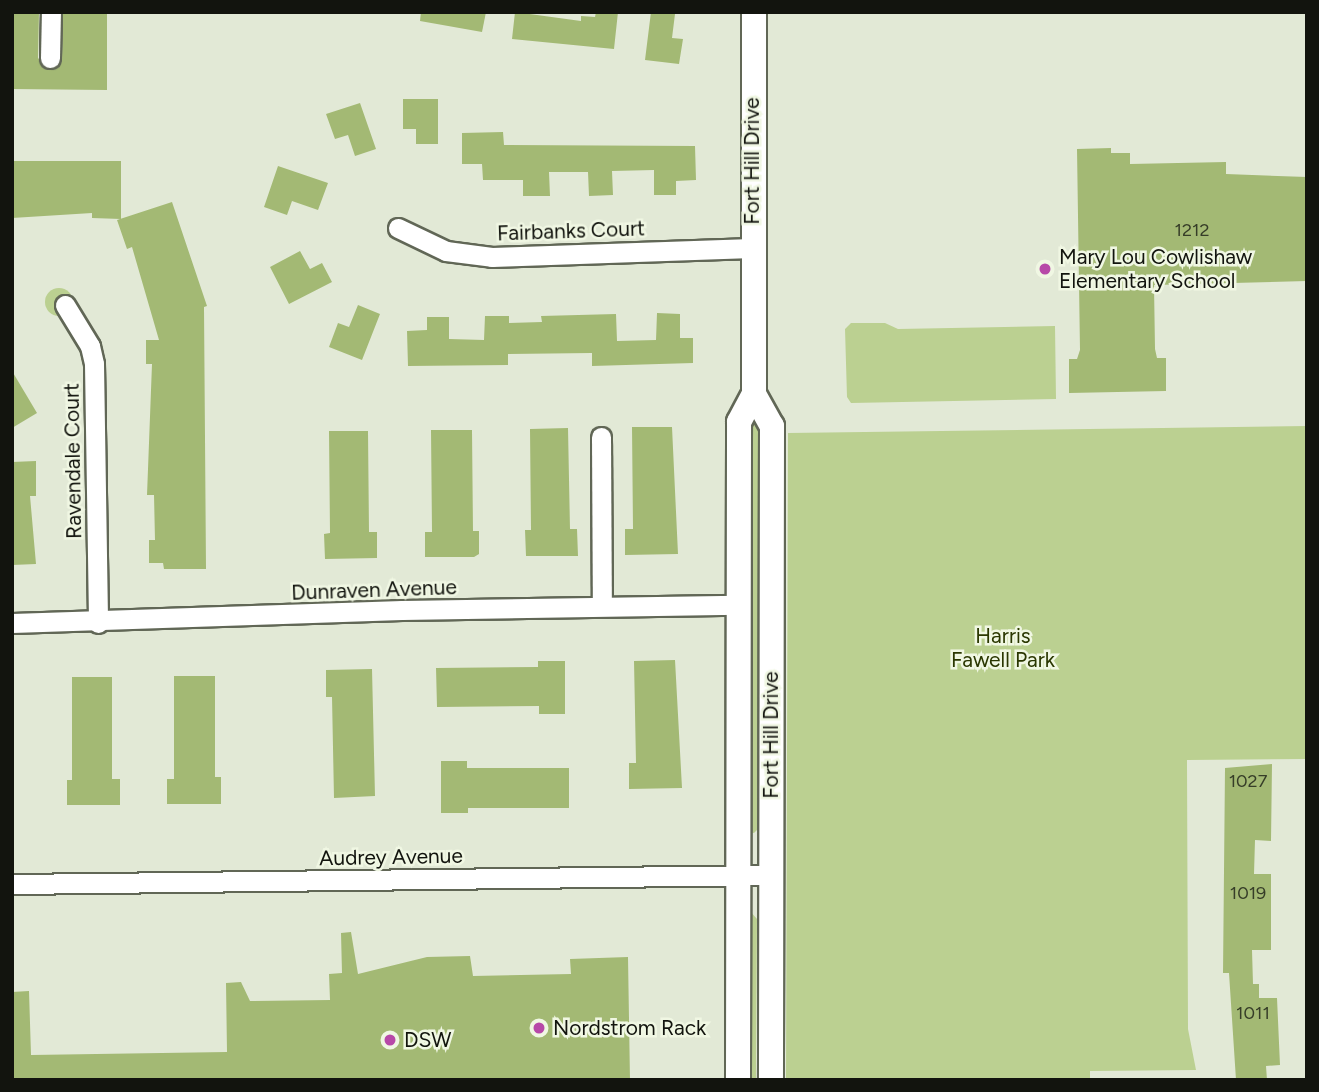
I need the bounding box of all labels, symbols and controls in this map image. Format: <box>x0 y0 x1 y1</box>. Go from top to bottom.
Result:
street label: Fort Hill Drive <box>739 97 765 225</box>
street label: Fairbanks Court <box>497 216 645 246</box>
house number: 1212 <box>1175 219 1209 241</box>
place label: Mary Lou Cowlishaw Elementary School <box>1059 244 1252 294</box>
marker: Mary Lou Cowlishaw Elementary School <box>1037 261 1053 277</box>
street label: Ravendale Court <box>59 383 87 539</box>
street label: Dunraven Avenue <box>291 575 457 605</box>
park label: Harris Fawell Park <box>951 623 1055 673</box>
street label: Fort Hill Drive <box>758 671 784 799</box>
house number: 1027 <box>1229 770 1267 792</box>
street label: Audrey Avenue <box>319 843 463 871</box>
house number: 1019 <box>1230 882 1266 904</box>
house number: 1011 <box>1236 1002 1270 1024</box>
place label: Nordstrom Rack <box>553 1015 706 1041</box>
marker: Nordstrom Rack <box>531 1020 547 1036</box>
place label: DSW <box>404 1027 452 1053</box>
marker: DSW <box>382 1032 398 1048</box>

